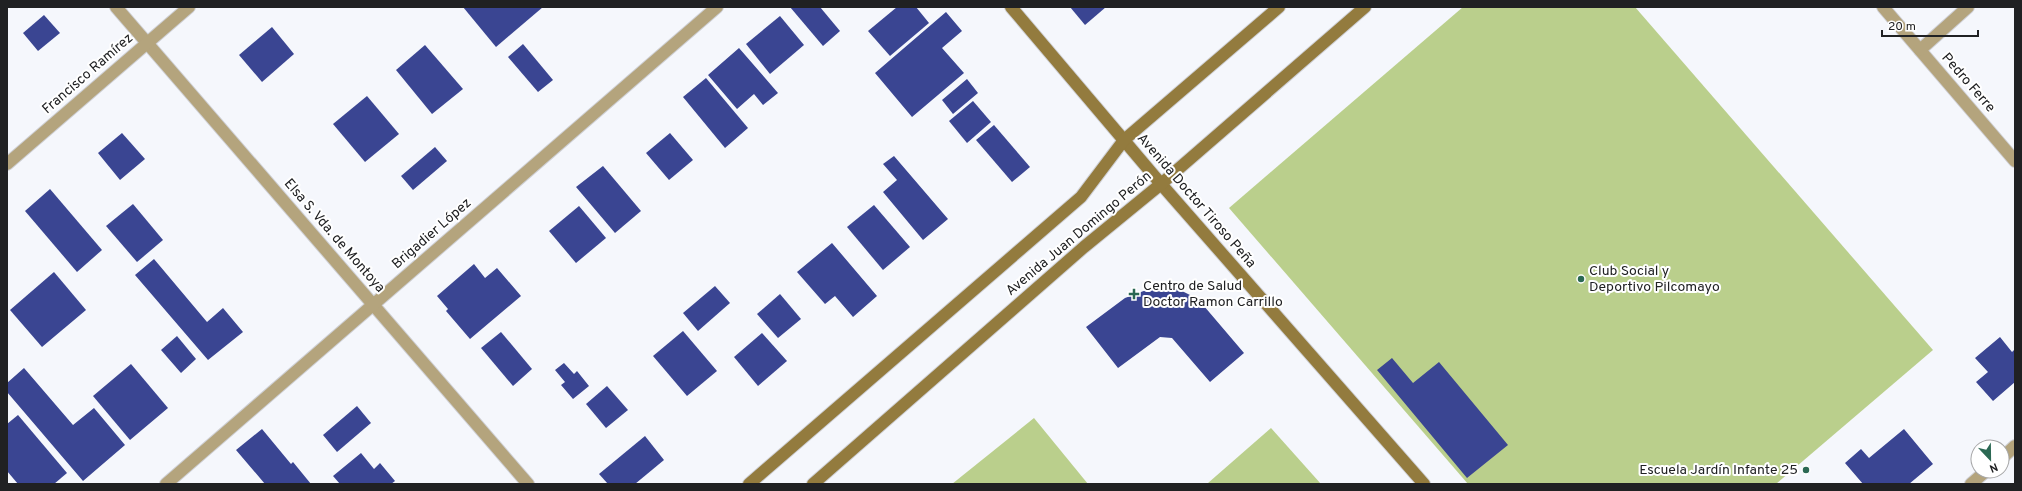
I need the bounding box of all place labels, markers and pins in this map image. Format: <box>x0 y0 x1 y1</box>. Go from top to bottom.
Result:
place label: Club Social y Deportivo Pilcomayo <box>1589 263 1720 296</box>
marker: Club Social y Deportivo Pilcomayo <box>1576 274 1586 284</box>
place label: Centro de Salud Doctor Ramon Carrillo <box>1143 278 1283 311</box>
marker: Centro de Salud Doctor Ramon Carrillo <box>1128 288 1140 300</box>
place label: Escuela Jardín Infante 25 <box>1639 462 1798 479</box>
marker: Escuela Jardín Infante 25 <box>1801 465 1811 475</box>

